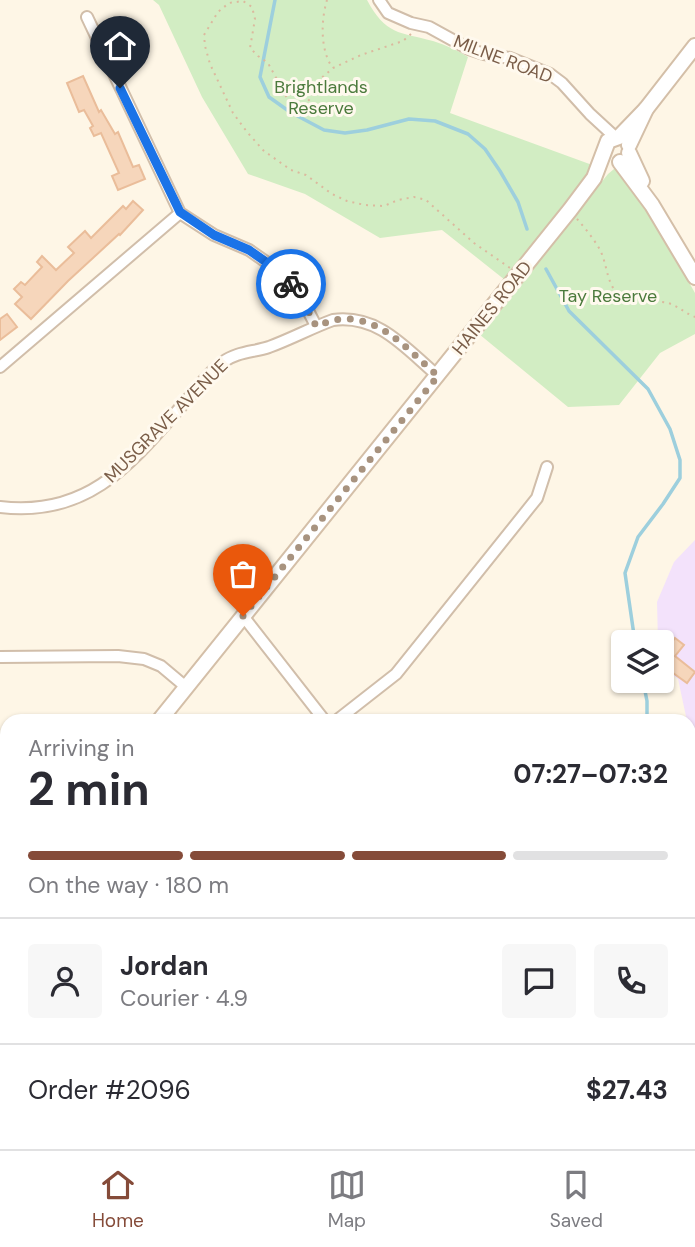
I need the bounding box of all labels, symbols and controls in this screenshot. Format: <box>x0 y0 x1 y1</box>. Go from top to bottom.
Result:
pin <box>90 16 150 88</box>
icon: home <box>101 27 139 65</box>
street label: MILNE ROAD <box>450 29 556 89</box>
park label: Brightlands Reserve <box>274 75 368 120</box>
courier <box>256 249 326 319</box>
street label: HAINES ROAD <box>447 256 537 360</box>
icon: bike <box>272 265 310 303</box>
park label: Tay Reserve <box>559 284 657 308</box>
street label: MUSGRAVE AVENUE <box>99 354 233 488</box>
pin <box>213 544 273 616</box>
icon: bag <box>224 555 262 593</box>
map controls <box>611 630 674 693</box>
button: layers <box>611 630 674 693</box>
text: Arriving in <box>28 733 134 763</box>
text: 07:27–07:32 <box>513 757 668 791</box>
text: 2 min <box>28 759 150 819</box>
text: On the way · 180 m <box>28 870 229 900</box>
button: person <box>28 944 102 1018</box>
button: chat <box>502 944 576 1018</box>
button: phone <box>594 944 668 1018</box>
text: Jordan <box>120 949 209 983</box>
text: Courier · 4.9 <box>120 983 248 1013</box>
text: Order #2096 <box>28 1073 191 1107</box>
text: $27.43 <box>586 1073 668 1107</box>
tab: Home <box>92 1166 144 1233</box>
tab: Map <box>328 1166 366 1233</box>
tab: Saved <box>550 1166 603 1233</box>

